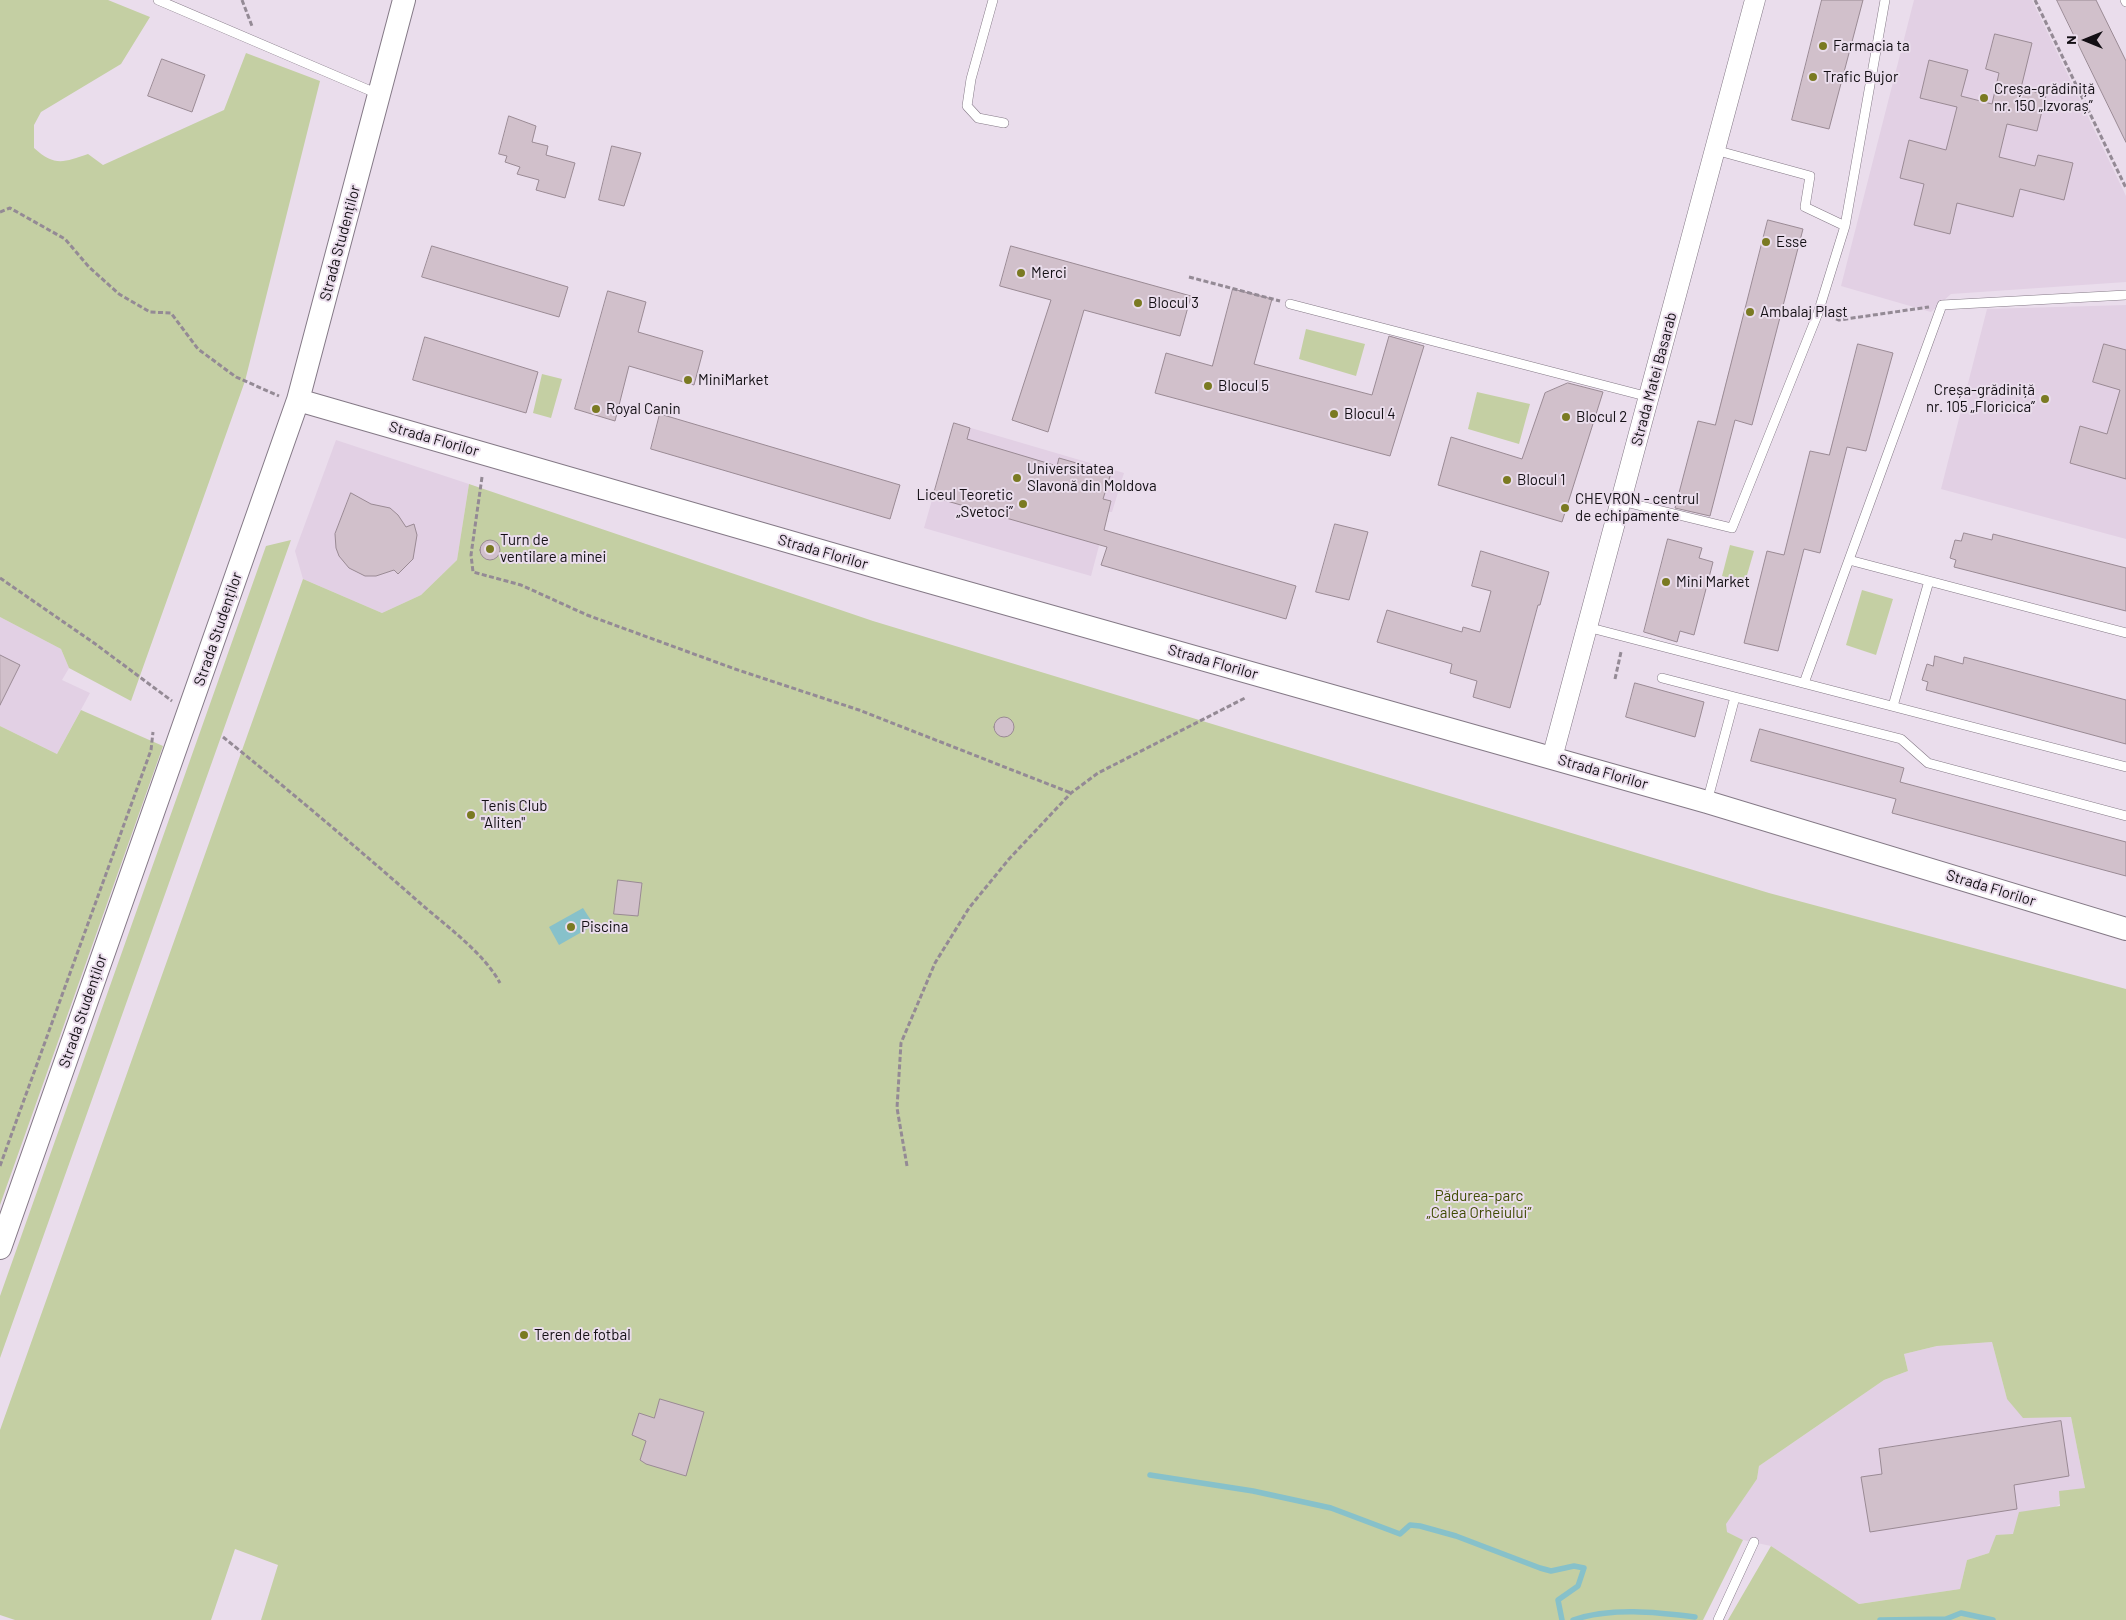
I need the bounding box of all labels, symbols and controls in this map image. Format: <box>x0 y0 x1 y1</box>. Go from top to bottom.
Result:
north arrow <box>2061 15 2111 65</box>
text: N <box>2062 35 2079 45</box>
place label: Farmacia ta <box>1833 37 1910 55</box>
marker: Farmacia ta <box>1817 40 1829 52</box>
place label: Trafic Bujor <box>1823 68 1898 86</box>
marker: Trafic Bujor <box>1807 71 1819 83</box>
place label: Creșa-grădiniță nr. 150 „Izvoraș” <box>1994 80 2095 115</box>
marker: Creșa-grădiniță nr. 150 „Izvoraș” <box>1978 92 1990 104</box>
street label: Strada Studenților <box>316 183 364 303</box>
place label: Esse <box>1776 233 1807 251</box>
marker: Esse <box>1760 236 1772 248</box>
place label: Merci <box>1031 264 1067 282</box>
marker: Merci <box>1015 267 1027 279</box>
place label: Blocul 3 <box>1148 294 1199 312</box>
marker: Blocul 3 <box>1132 297 1144 309</box>
place label: Ambalaj Plast <box>1760 303 1848 321</box>
marker: Ambalaj Plast <box>1744 306 1756 318</box>
street label: Strada Matei Basarab <box>1627 310 1681 448</box>
place label: MiniMarket <box>698 371 769 389</box>
marker: MiniMarket <box>682 374 694 386</box>
place label: Blocul 5 <box>1218 377 1269 395</box>
marker: Blocul 5 <box>1202 380 1214 392</box>
place label: Creșa-grădiniță nr. 105 „Floricica” <box>1926 381 2035 416</box>
marker: Creșa-grădiniță nr. 105 „Floricica” <box>2039 393 2051 405</box>
place label: Royal Canin <box>606 400 681 418</box>
marker: Royal Canin <box>590 403 602 415</box>
place label: Blocul 4 <box>1344 405 1396 423</box>
marker: Blocul 4 <box>1328 408 1340 420</box>
place label: Blocul 2 <box>1576 408 1627 426</box>
marker: Blocul 2 <box>1560 411 1572 423</box>
street label: Strada Florilor <box>387 418 481 460</box>
place label: Universitatea Slavonă din Moldova <box>1027 460 1157 495</box>
place label: Blocul 1 <box>1517 471 1566 489</box>
marker: Universitatea Slavonă din Moldova <box>1011 472 1023 484</box>
marker: Blocul 1 <box>1501 474 1513 486</box>
place label: Liceul Teoretic „Svetoci” <box>916 486 1013 521</box>
place label: CHEVRON - centrul de echipamente <box>1575 490 1699 525</box>
marker: Liceul Teoretic „Svetoci” <box>1017 498 1029 510</box>
marker: CHEVRON - centrul de echipamente <box>1559 502 1571 514</box>
place label: Turn de ventilare a minei <box>500 531 606 566</box>
street label: Strada Florilor <box>776 531 870 573</box>
marker: Turn de ventilare a minei <box>484 543 496 555</box>
street label: Strada Studenților <box>190 570 246 688</box>
place label: Mini Market <box>1676 573 1750 591</box>
marker: Mini Market <box>1660 576 1672 588</box>
street label: Strada Florilor <box>1166 641 1260 683</box>
street label: Strada Florilor <box>1556 751 1650 793</box>
place label: Tenis Club "Aliten" <box>481 797 547 832</box>
marker: Tenis Club "Aliten" <box>465 809 477 821</box>
street label: Strada Florilor <box>1944 866 2038 910</box>
place label: Piscina <box>581 918 628 936</box>
marker: Piscina <box>565 921 577 933</box>
street label: Strada Studenților <box>55 952 111 1070</box>
park label: Pădurea-parc „Calea Orheiului” <box>1427 1187 1531 1222</box>
place label: Teren de fotbal <box>534 1326 631 1344</box>
marker: Teren de fotbal <box>518 1329 530 1341</box>

